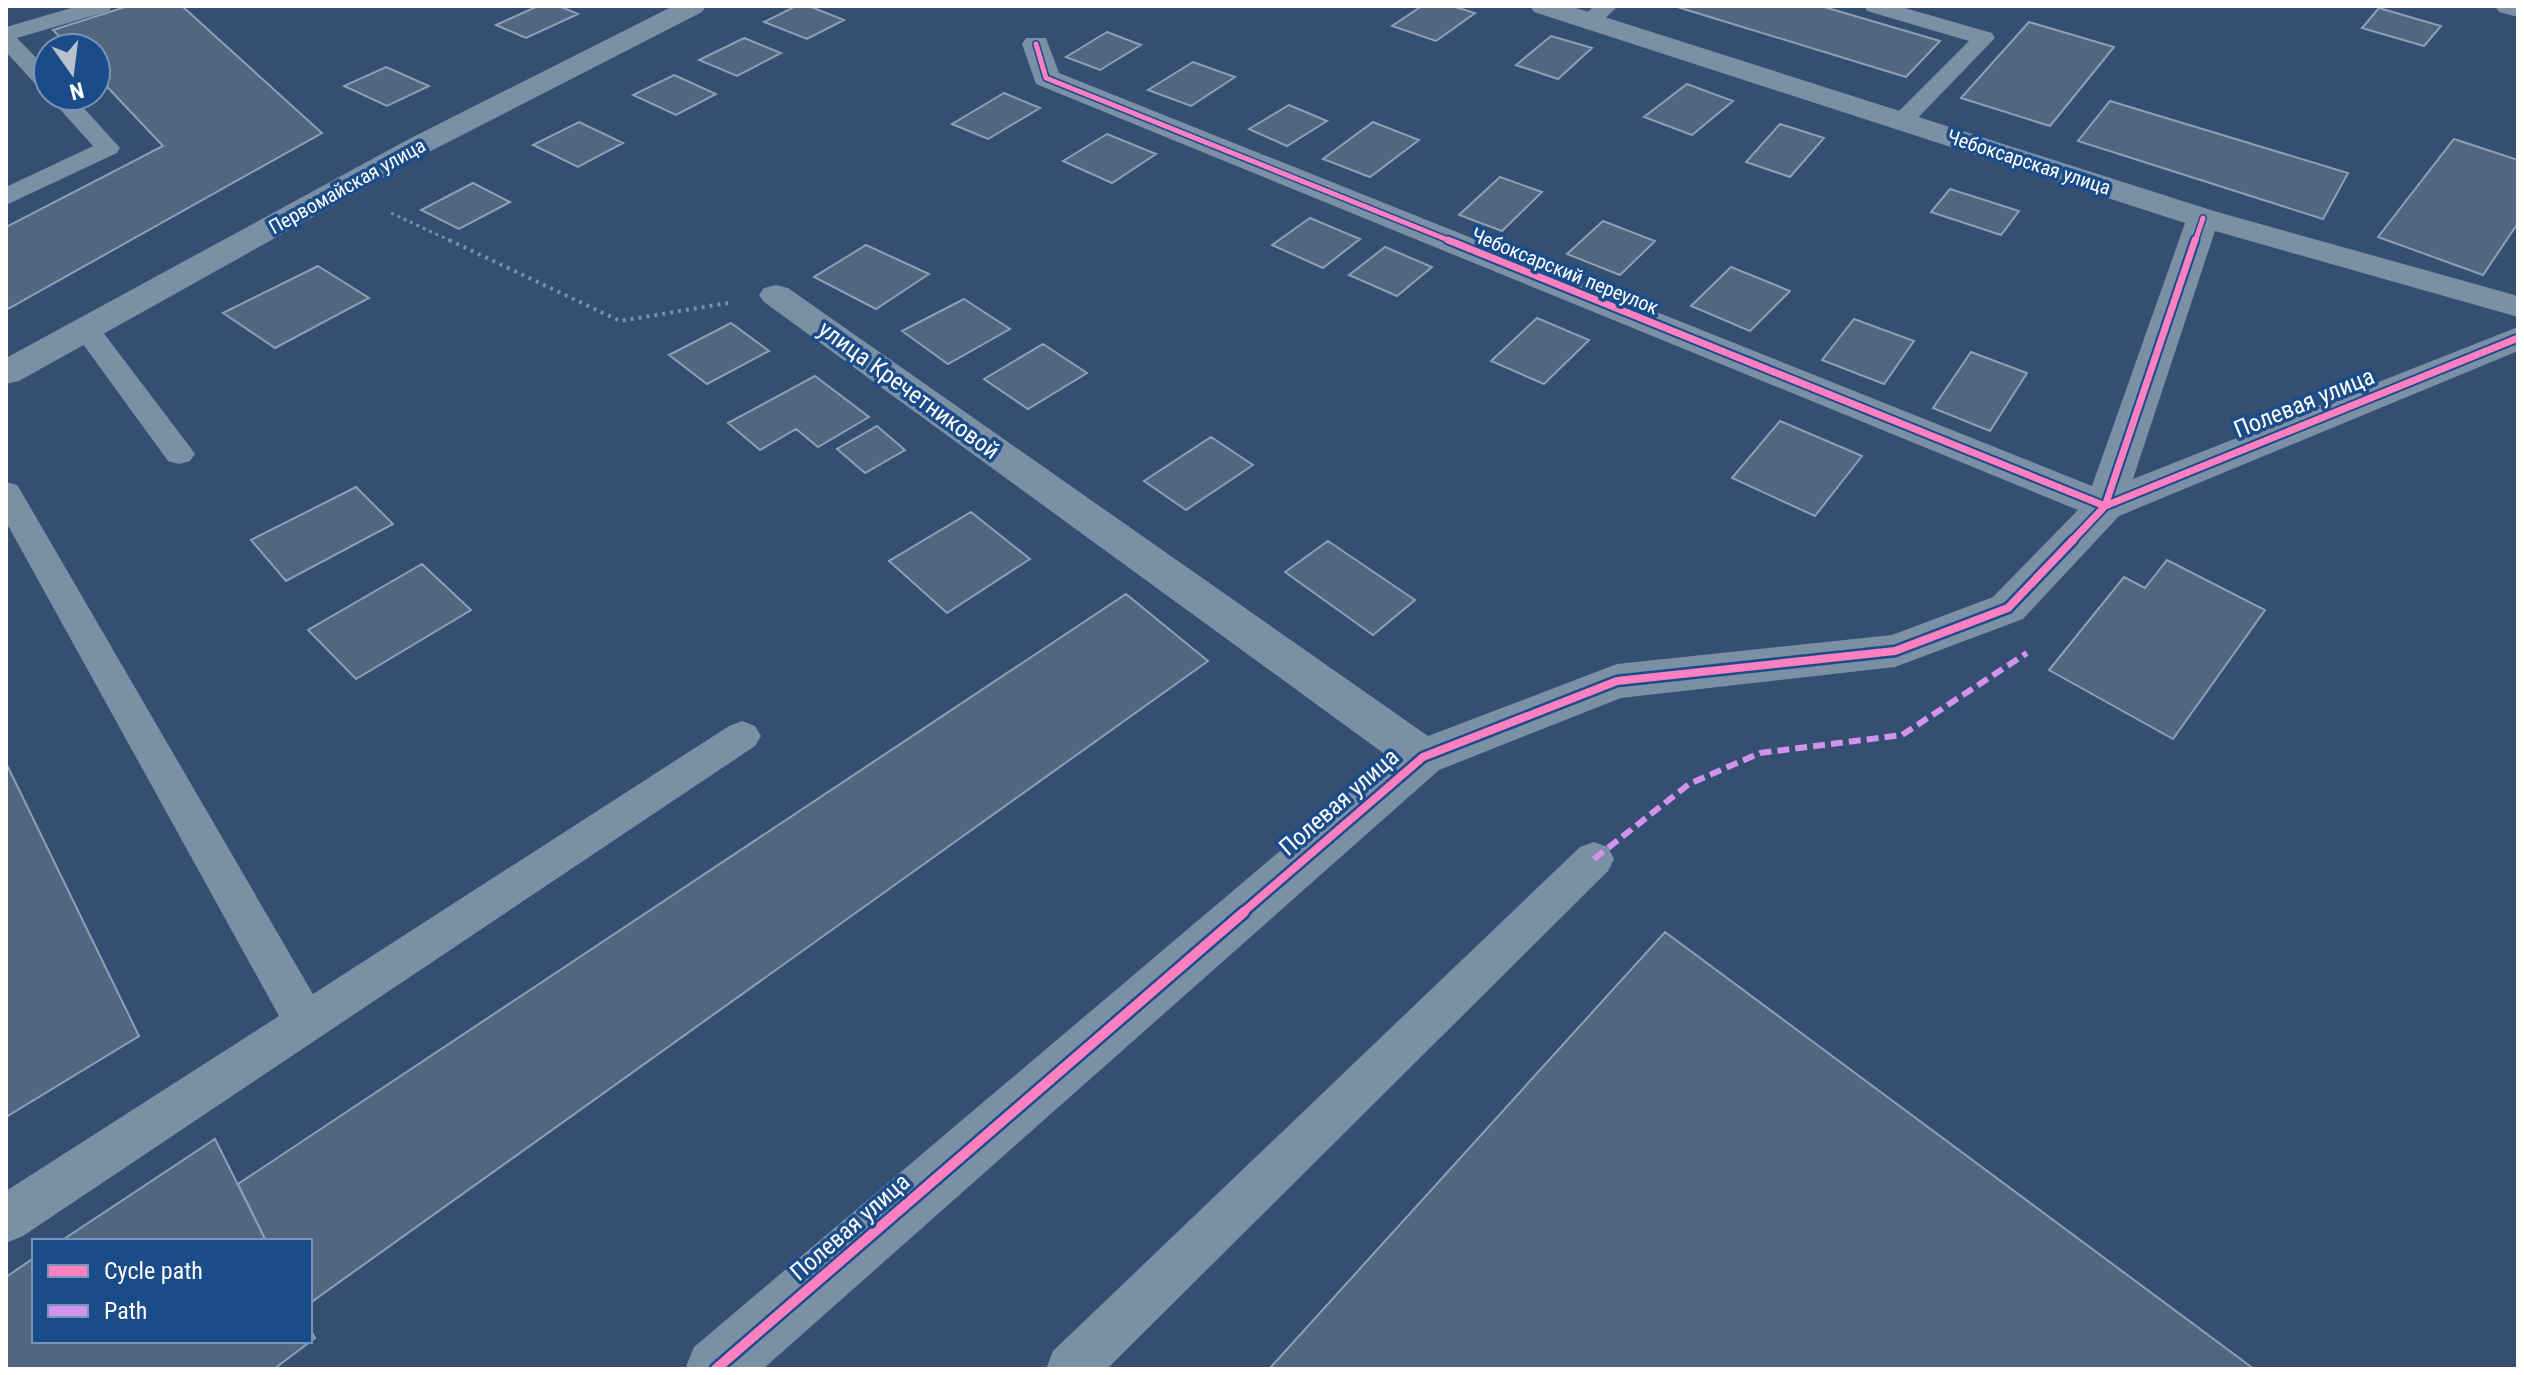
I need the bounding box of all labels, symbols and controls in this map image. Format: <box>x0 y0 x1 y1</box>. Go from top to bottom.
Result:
north arrow <box>32 32 112 112</box>
text: N <box>67 77 86 105</box>
street label: Чебоксарская улица <box>1944 124 2114 200</box>
street label: Первомайская улица <box>264 133 430 239</box>
street label: Чебоксарский переулок <box>1468 223 1662 320</box>
street label: улица Кречетниковой <box>813 315 1005 465</box>
street label: Полевая улица <box>2230 362 2378 444</box>
street label: Полевая улица <box>1274 743 1404 861</box>
street label: Полевая улица <box>785 1168 915 1286</box>
legend <box>32 1239 312 1343</box>
text: Cycle path <box>104 1257 203 1285</box>
text: Path <box>104 1297 147 1325</box>

